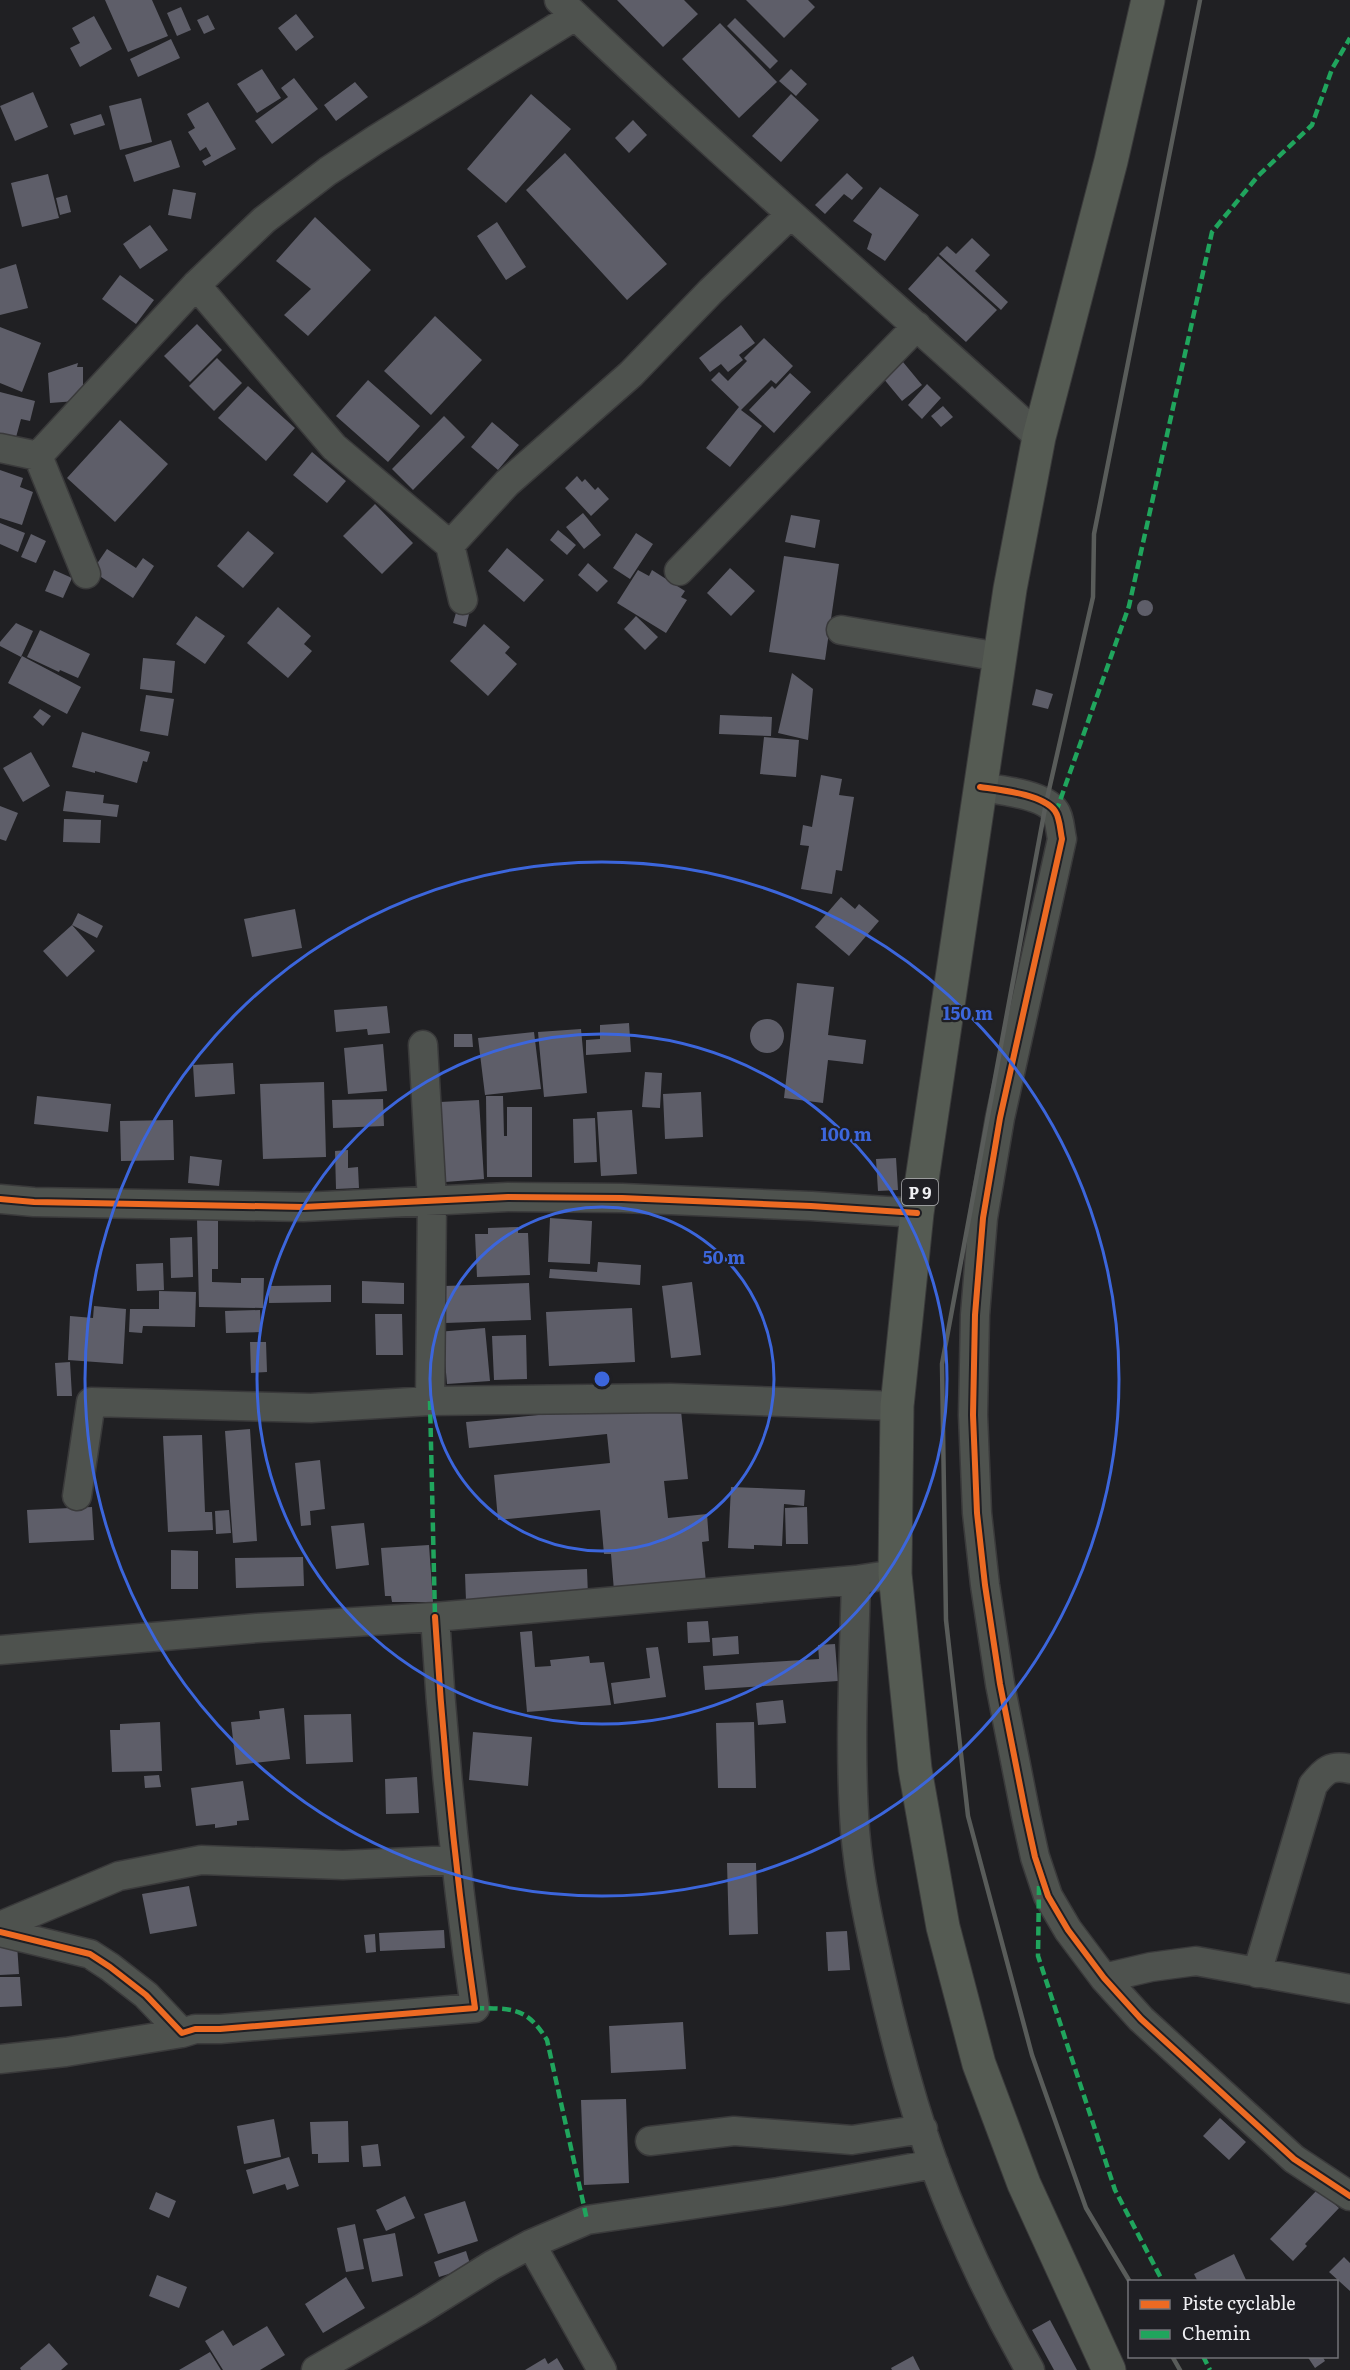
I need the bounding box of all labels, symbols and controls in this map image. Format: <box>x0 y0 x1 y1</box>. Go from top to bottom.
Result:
text: 150 m <box>943 999 993 1026</box>
text: 100 m <box>820 1120 872 1147</box>
road number: P 9 <box>902 1179 938 1205</box>
text: 50 m <box>703 1243 745 1270</box>
centre of rings <box>592 1369 612 1389</box>
legend <box>1128 2280 1338 2358</box>
text: Piste cyclable <box>1182 2289 1296 2316</box>
text: Chemin <box>1182 2319 1251 2346</box>

